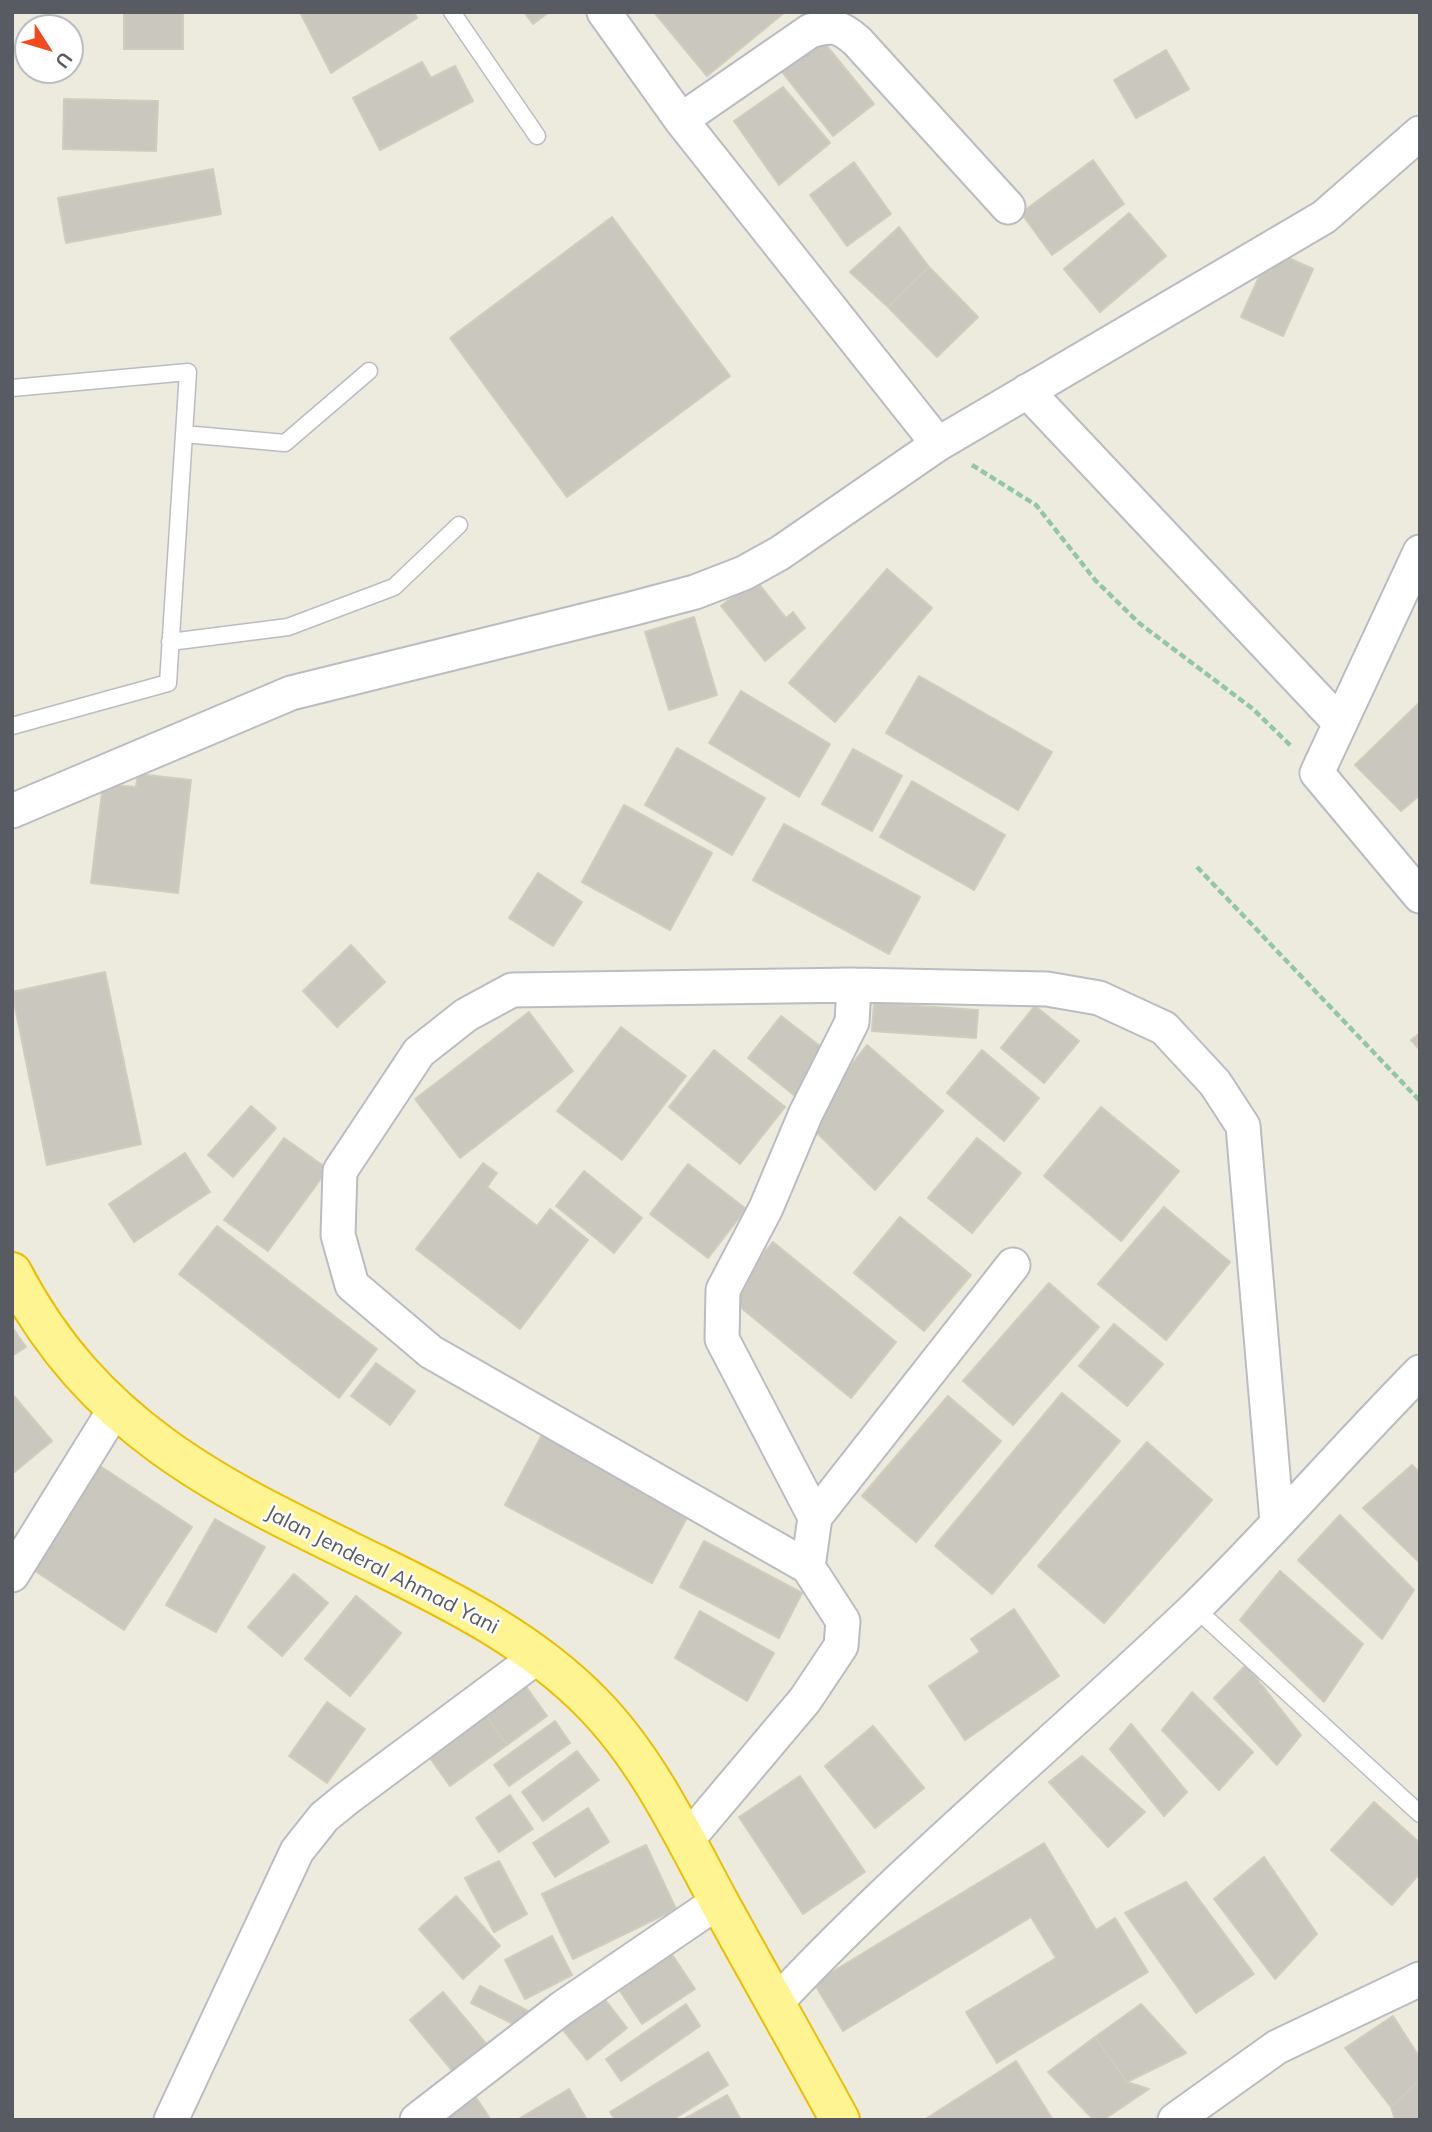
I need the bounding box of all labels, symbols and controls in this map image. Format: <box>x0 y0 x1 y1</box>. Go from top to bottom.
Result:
north arrow <box>14 14 84 84</box>
text: U <box>50 48 78 73</box>
street label: Jalan Jenderal Ahmad Yani <box>261 1500 503 1640</box>

